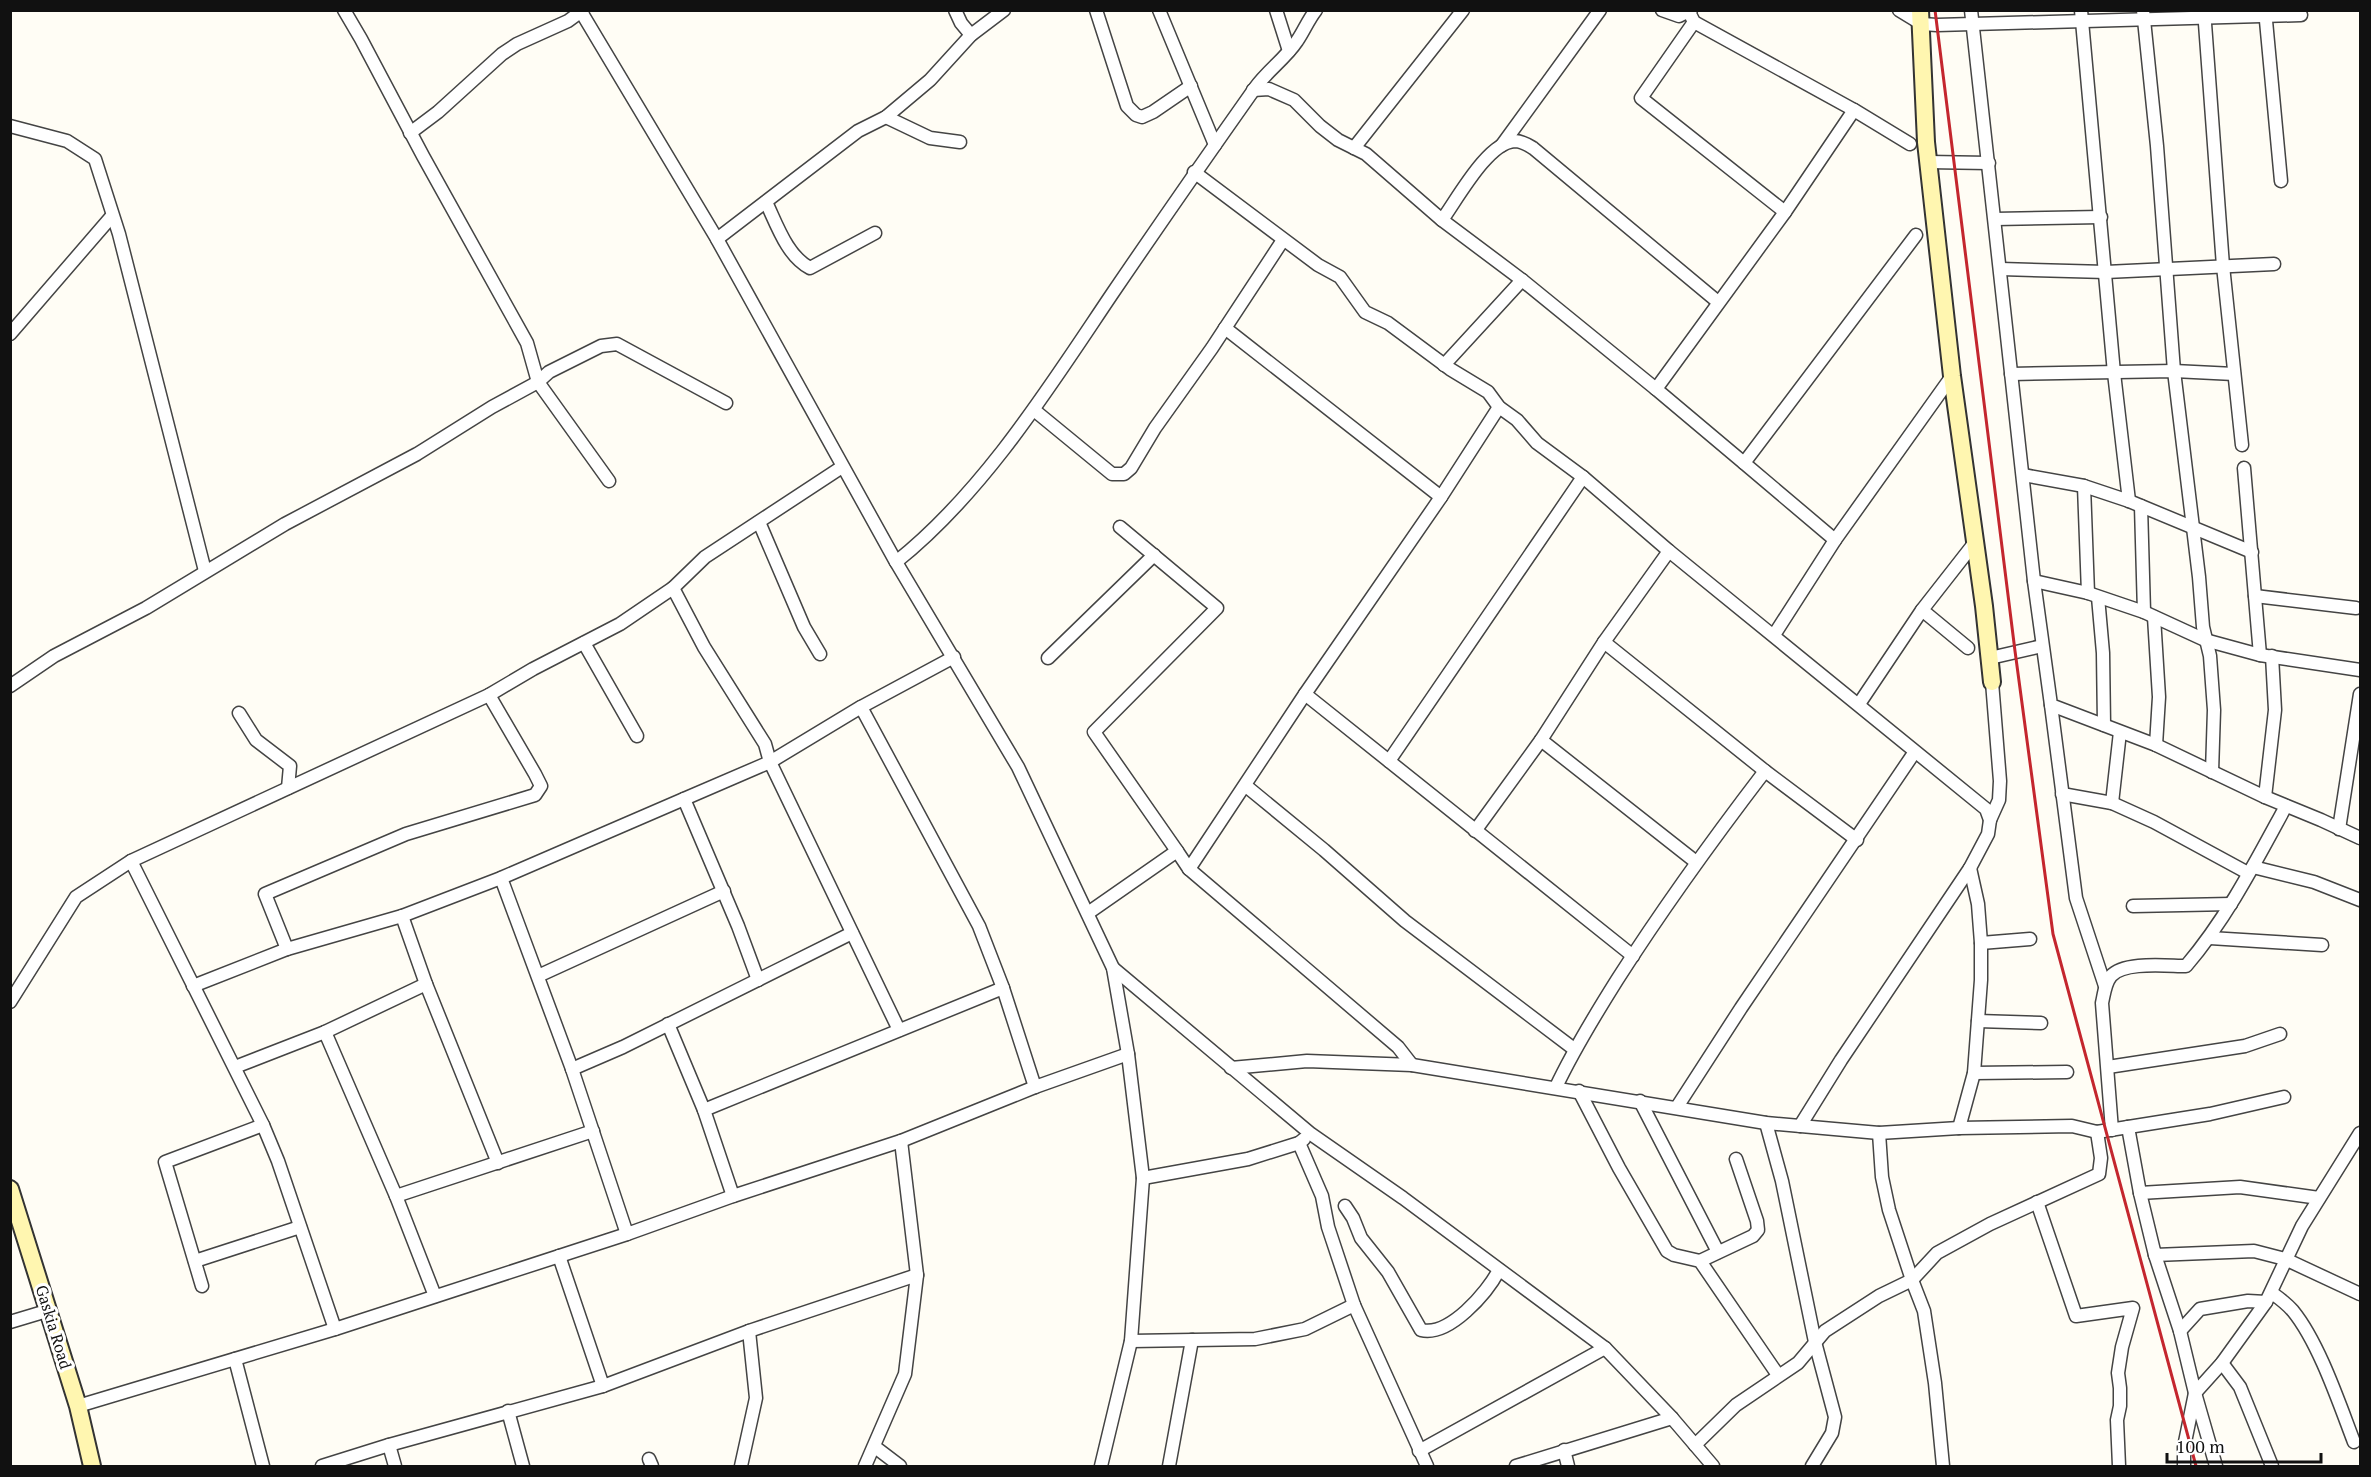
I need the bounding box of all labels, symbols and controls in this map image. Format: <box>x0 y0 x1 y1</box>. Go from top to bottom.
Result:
street label: Gaskia Road <box>31 1282 77 1372</box>
scale bar <box>2167 1426 2322 1464</box>
text: 100 m <box>2176 1434 2225 1458</box>

